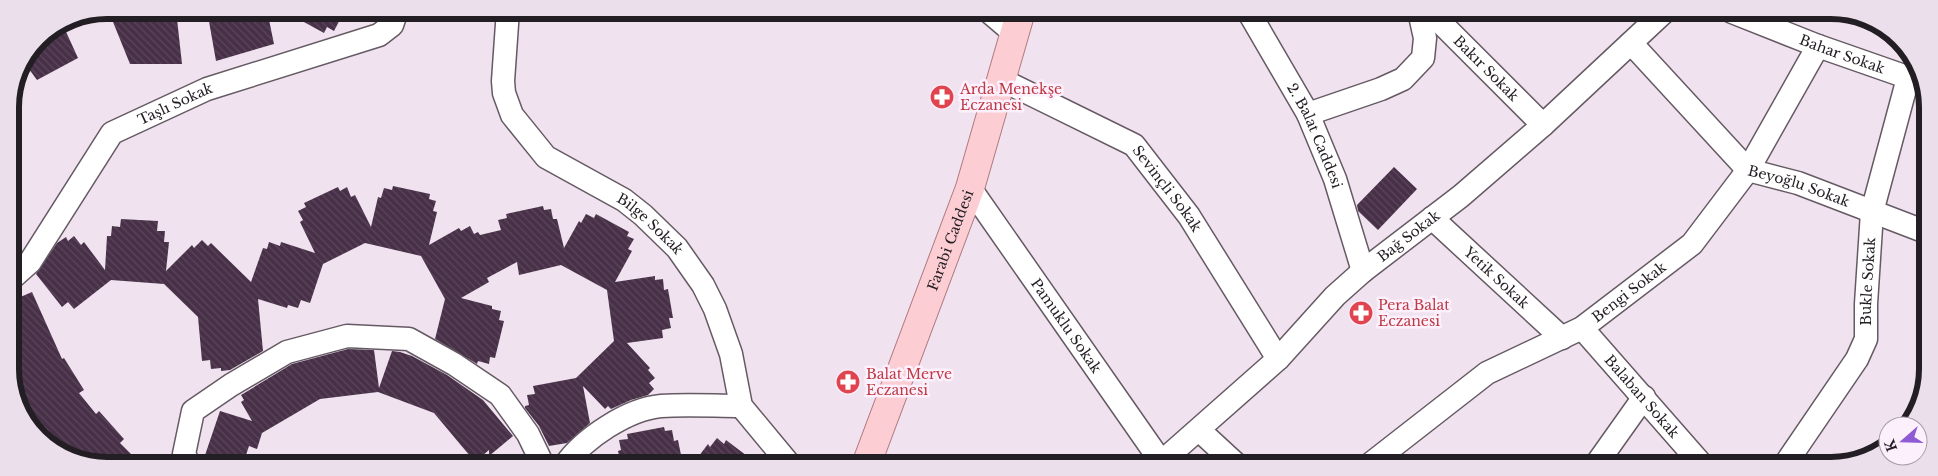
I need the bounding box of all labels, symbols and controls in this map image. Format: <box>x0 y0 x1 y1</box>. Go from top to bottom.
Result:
street label: Bahar Sokak <box>1797 31 1888 78</box>
street label: Bakır Sokak <box>1450 32 1523 105</box>
street label: Taşlı Sokak <box>135 79 215 129</box>
place label: Arda Menekşe Eczanesi <box>959 80 1062 114</box>
street label: 2. Balat Caddesi <box>1283 80 1346 191</box>
pharmacy icon: Arda Menekşe Eczanesi <box>929 84 955 110</box>
street label: Sevinçli Sokak <box>1129 142 1206 236</box>
street label: Beyoğlu Sokak <box>1746 161 1853 211</box>
street label: Farabi Caddesi <box>923 187 978 293</box>
street label: Bilge Sokak <box>614 189 688 258</box>
street label: Bağ Sokak <box>1374 206 1444 266</box>
street label: Bukle Sokak <box>1857 236 1879 326</box>
street label: Yetik Sokak <box>1459 242 1533 313</box>
street label: Bengi Sokak <box>1588 258 1670 326</box>
street label: Pamuklu Sokak <box>1027 275 1106 377</box>
place label: Pera Balat Eczanesi <box>1378 296 1450 330</box>
pharmacy icon: Pera Balat Eczanesi <box>1348 300 1374 326</box>
street label: Balaban Sokak <box>1601 351 1684 442</box>
place label: Balat Merve Eczanesi <box>866 365 952 399</box>
pharmacy icon: Balat Merve Eczanesi <box>835 369 861 395</box>
north arrow <box>1878 416 1928 466</box>
text: K <box>1880 437 1901 454</box>

